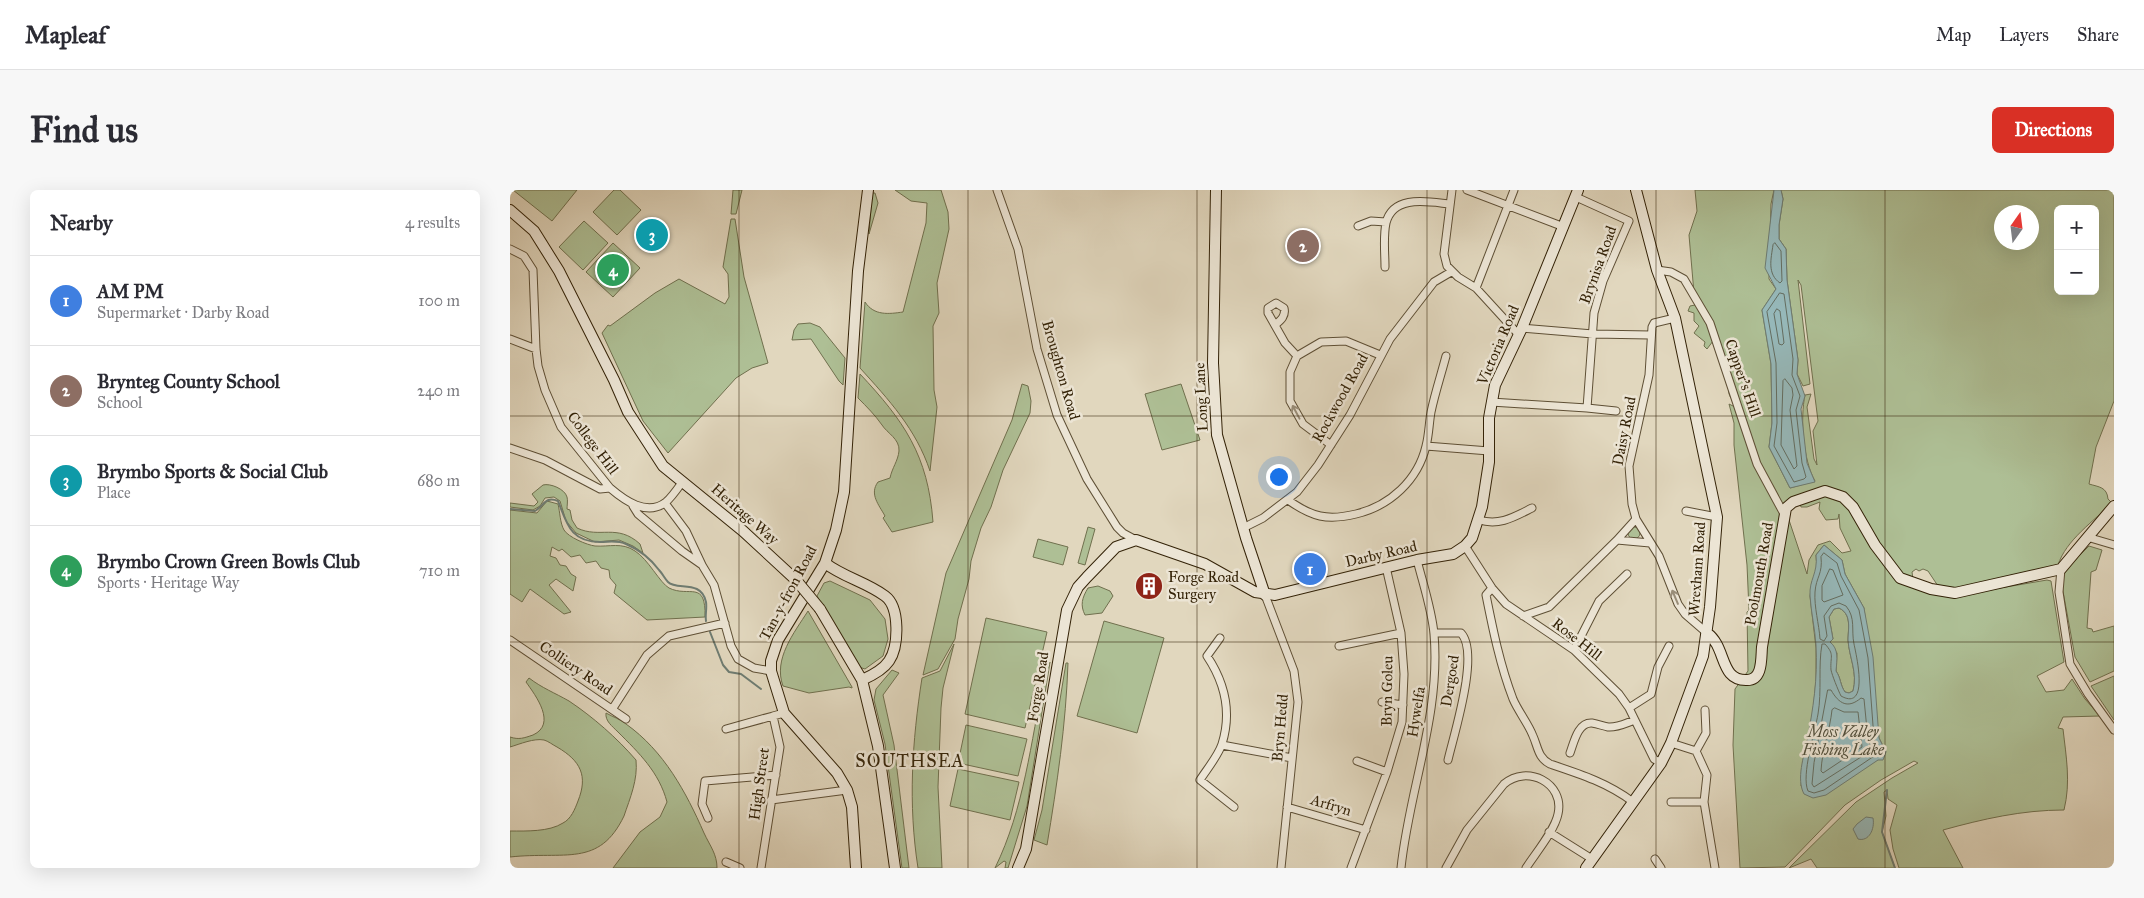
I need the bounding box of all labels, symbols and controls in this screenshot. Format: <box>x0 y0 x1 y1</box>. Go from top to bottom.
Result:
text: Mapleaf <box>25 20 106 50</box>
text: Map <box>1936 24 1971 46</box>
text: Layers <box>1999 24 2049 46</box>
text: Share <box>2077 24 2119 46</box>
button: Directions <box>1992 107 2114 153</box>
text: Find us <box>30 109 138 152</box>
north arrow <box>1994 205 2039 250</box>
map controls <box>2054 205 2099 295</box>
button: + <box>2054 205 2099 250</box>
text: Nearby <box>50 210 113 236</box>
text: 4 results <box>405 213 460 232</box>
pin: 3 <box>636 216 668 254</box>
street label: Brynisa Road <box>1576 223 1621 306</box>
pin: 2 <box>1287 227 1319 265</box>
button: − <box>2054 250 2099 295</box>
pin: 4 <box>597 251 629 289</box>
text: AM PM <box>97 280 164 303</box>
text: 1 <box>63 291 69 310</box>
text: 100 m <box>418 291 460 310</box>
street label: Victoria Road <box>1473 302 1523 389</box>
text: Supermarket · Darby Road <box>97 303 269 322</box>
street label: Broughton Road <box>1038 318 1084 422</box>
street label: Capper's Hill <box>1721 337 1765 420</box>
street label: Rockwood Road <box>1308 350 1372 446</box>
street label: Long Lane <box>1190 362 1212 432</box>
text: Brynteg County School <box>97 370 280 393</box>
text: 2 <box>62 381 70 400</box>
text: 240 m <box>417 381 460 400</box>
text: School <box>97 393 142 412</box>
street label: Daisy Road <box>1608 394 1640 467</box>
one-way arrow <box>1291 405 1301 420</box>
street label: College Hill <box>564 408 623 479</box>
text: Brymbo Sports & Social Club <box>97 460 328 483</box>
your location <box>1266 464 1292 490</box>
text: 3 <box>63 471 69 490</box>
text: 680 m <box>417 471 460 490</box>
street label: Heritage Way <box>708 480 783 549</box>
text: Place <box>97 483 131 502</box>
street label: Poolmouth Road <box>1741 520 1777 627</box>
street label: Wrexham Road <box>1685 521 1709 617</box>
street label: Darby Road <box>1343 537 1419 571</box>
street label: Tan-y-fron Road <box>755 542 821 643</box>
text: Brymbo Crown Green Bowls Club <box>97 550 360 573</box>
pin: 1 <box>1294 550 1326 588</box>
text: 4 <box>62 561 70 580</box>
text: 710 m <box>419 561 460 580</box>
place label: Forge Road Surgery <box>1168 568 1240 603</box>
building icon: Forge Road Surgery <box>1134 571 1164 601</box>
text: Sports · Heritage Way <box>97 573 239 592</box>
one-way arrow <box>1670 590 1680 605</box>
street label: Rose Hill <box>1549 614 1606 665</box>
street label: Colliery Road <box>536 637 616 699</box>
street label: Forge Road <box>1024 650 1053 724</box>
street label: Dergoed <box>1437 653 1463 708</box>
street label: Bryn Goleu <box>1377 656 1397 726</box>
street label: Hywelfa <box>1403 685 1429 739</box>
street label: Bryn Hedd <box>1268 693 1292 763</box>
water label: Moss Valley Fishing Lake <box>1801 722 1885 759</box>
street label: High Street <box>745 746 773 821</box>
district label: SOUTHSEA <box>855 750 965 772</box>
street label: Arfryn <box>1308 790 1354 820</box>

